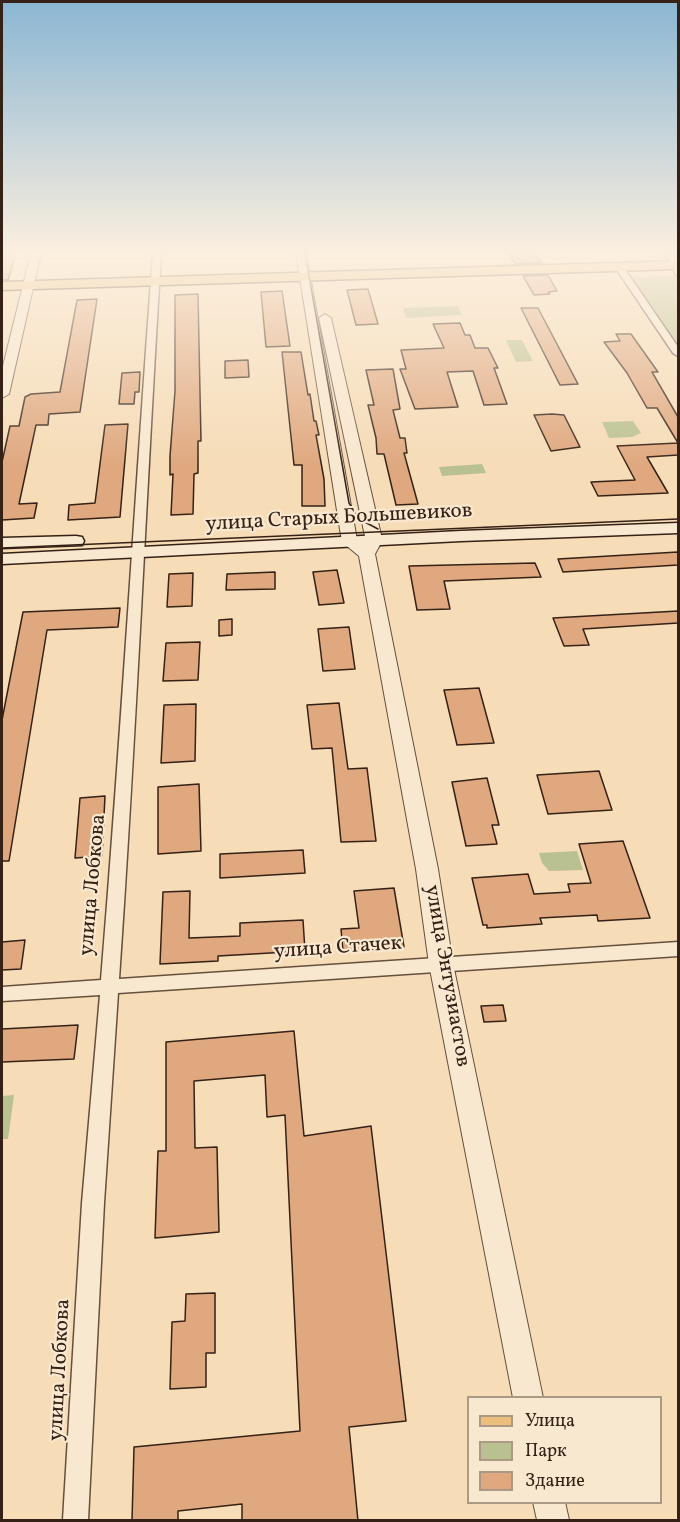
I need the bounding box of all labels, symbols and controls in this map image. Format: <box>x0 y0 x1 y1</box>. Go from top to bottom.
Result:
street label: улица Старых Большевиков <box>205 499 473 539</box>
street label: улица Лобкова <box>75 813 113 957</box>
street label: улица Энтузиастов <box>418 883 474 1069</box>
street label: улица Стачек <box>273 932 403 966</box>
street label: улица Лобкова <box>45 1298 77 1442</box>
legend <box>467 1396 662 1504</box>
text: Улица <box>525 1409 575 1434</box>
text: Парк <box>525 1439 567 1464</box>
text: Здание <box>525 1469 585 1494</box>

